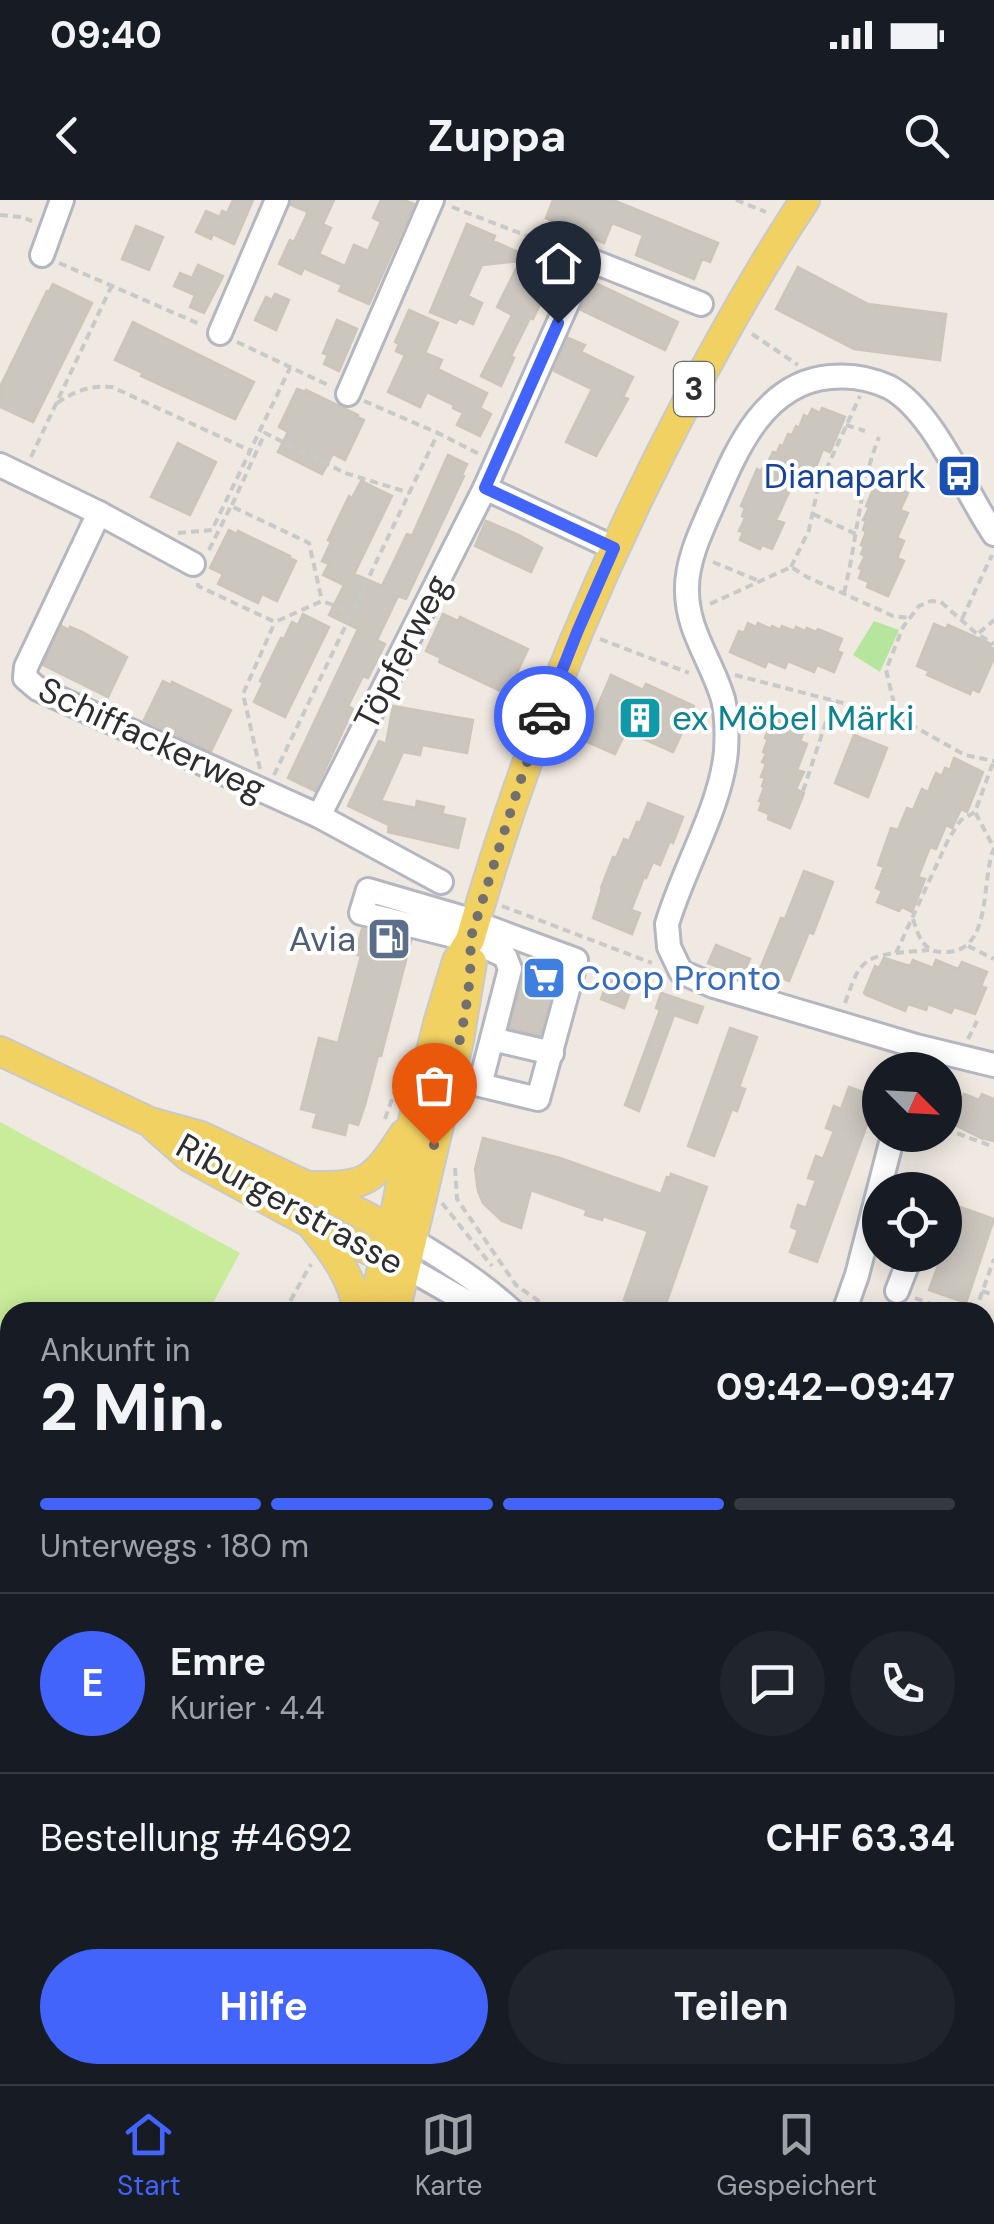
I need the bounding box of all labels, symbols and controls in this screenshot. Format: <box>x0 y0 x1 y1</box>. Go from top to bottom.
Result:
text: 09:40 <box>50 10 162 60</box>
text: Zuppa <box>427 106 567 165</box>
icon: back <box>40 108 95 163</box>
icon: search <box>899 108 954 163</box>
pin <box>516 221 601 324</box>
icon: home <box>531 236 586 291</box>
road number: 3 <box>674 362 714 416</box>
place label: Dianapark <box>764 453 926 499</box>
bus stop icon: Dianapark <box>936 453 982 499</box>
street label: Töpferweg <box>343 566 461 738</box>
street label: Schiffackerweg <box>31 666 273 812</box>
courier <box>494 666 594 766</box>
icon: car <box>517 689 572 744</box>
building icon: ex Möbel Märki <box>617 695 663 741</box>
place label: ex Möbel Märki <box>672 695 914 741</box>
place label: Avia <box>289 916 356 962</box>
fuel station icon: Avia <box>366 916 412 962</box>
supermarket icon: Coop Pronto <box>521 955 567 1001</box>
place label: Coop Pronto <box>576 955 781 1001</box>
pin <box>392 1043 477 1146</box>
north arrow <box>862 1052 962 1152</box>
map controls <box>862 1052 962 1272</box>
icon: bag <box>407 1058 462 1113</box>
street label: Riburgerstrasse <box>168 1123 412 1285</box>
button: locate <box>862 1172 962 1272</box>
text: Ankunft in <box>40 1329 190 1371</box>
text: 09:42–09:47 <box>716 1362 955 1412</box>
text: 2 Min. <box>40 1366 225 1450</box>
text: Unterwegs · 180 m <box>40 1525 309 1567</box>
button: chat <box>720 1631 825 1736</box>
button: phone <box>850 1631 955 1736</box>
text: Emre <box>170 1637 266 1687</box>
text: E <box>81 1658 104 1708</box>
text: Kurier · 4.4 <box>170 1687 325 1729</box>
text: Bestellung #4692 <box>40 1813 352 1863</box>
text: CHF 63.34 <box>766 1813 955 1863</box>
button: Hilfe <box>40 1949 488 2064</box>
button: Teilen <box>508 1949 955 2064</box>
tab: Start <box>117 2107 181 2204</box>
tab: Karte <box>415 2107 482 2204</box>
tab: Gespeichert <box>716 2107 877 2204</box>

